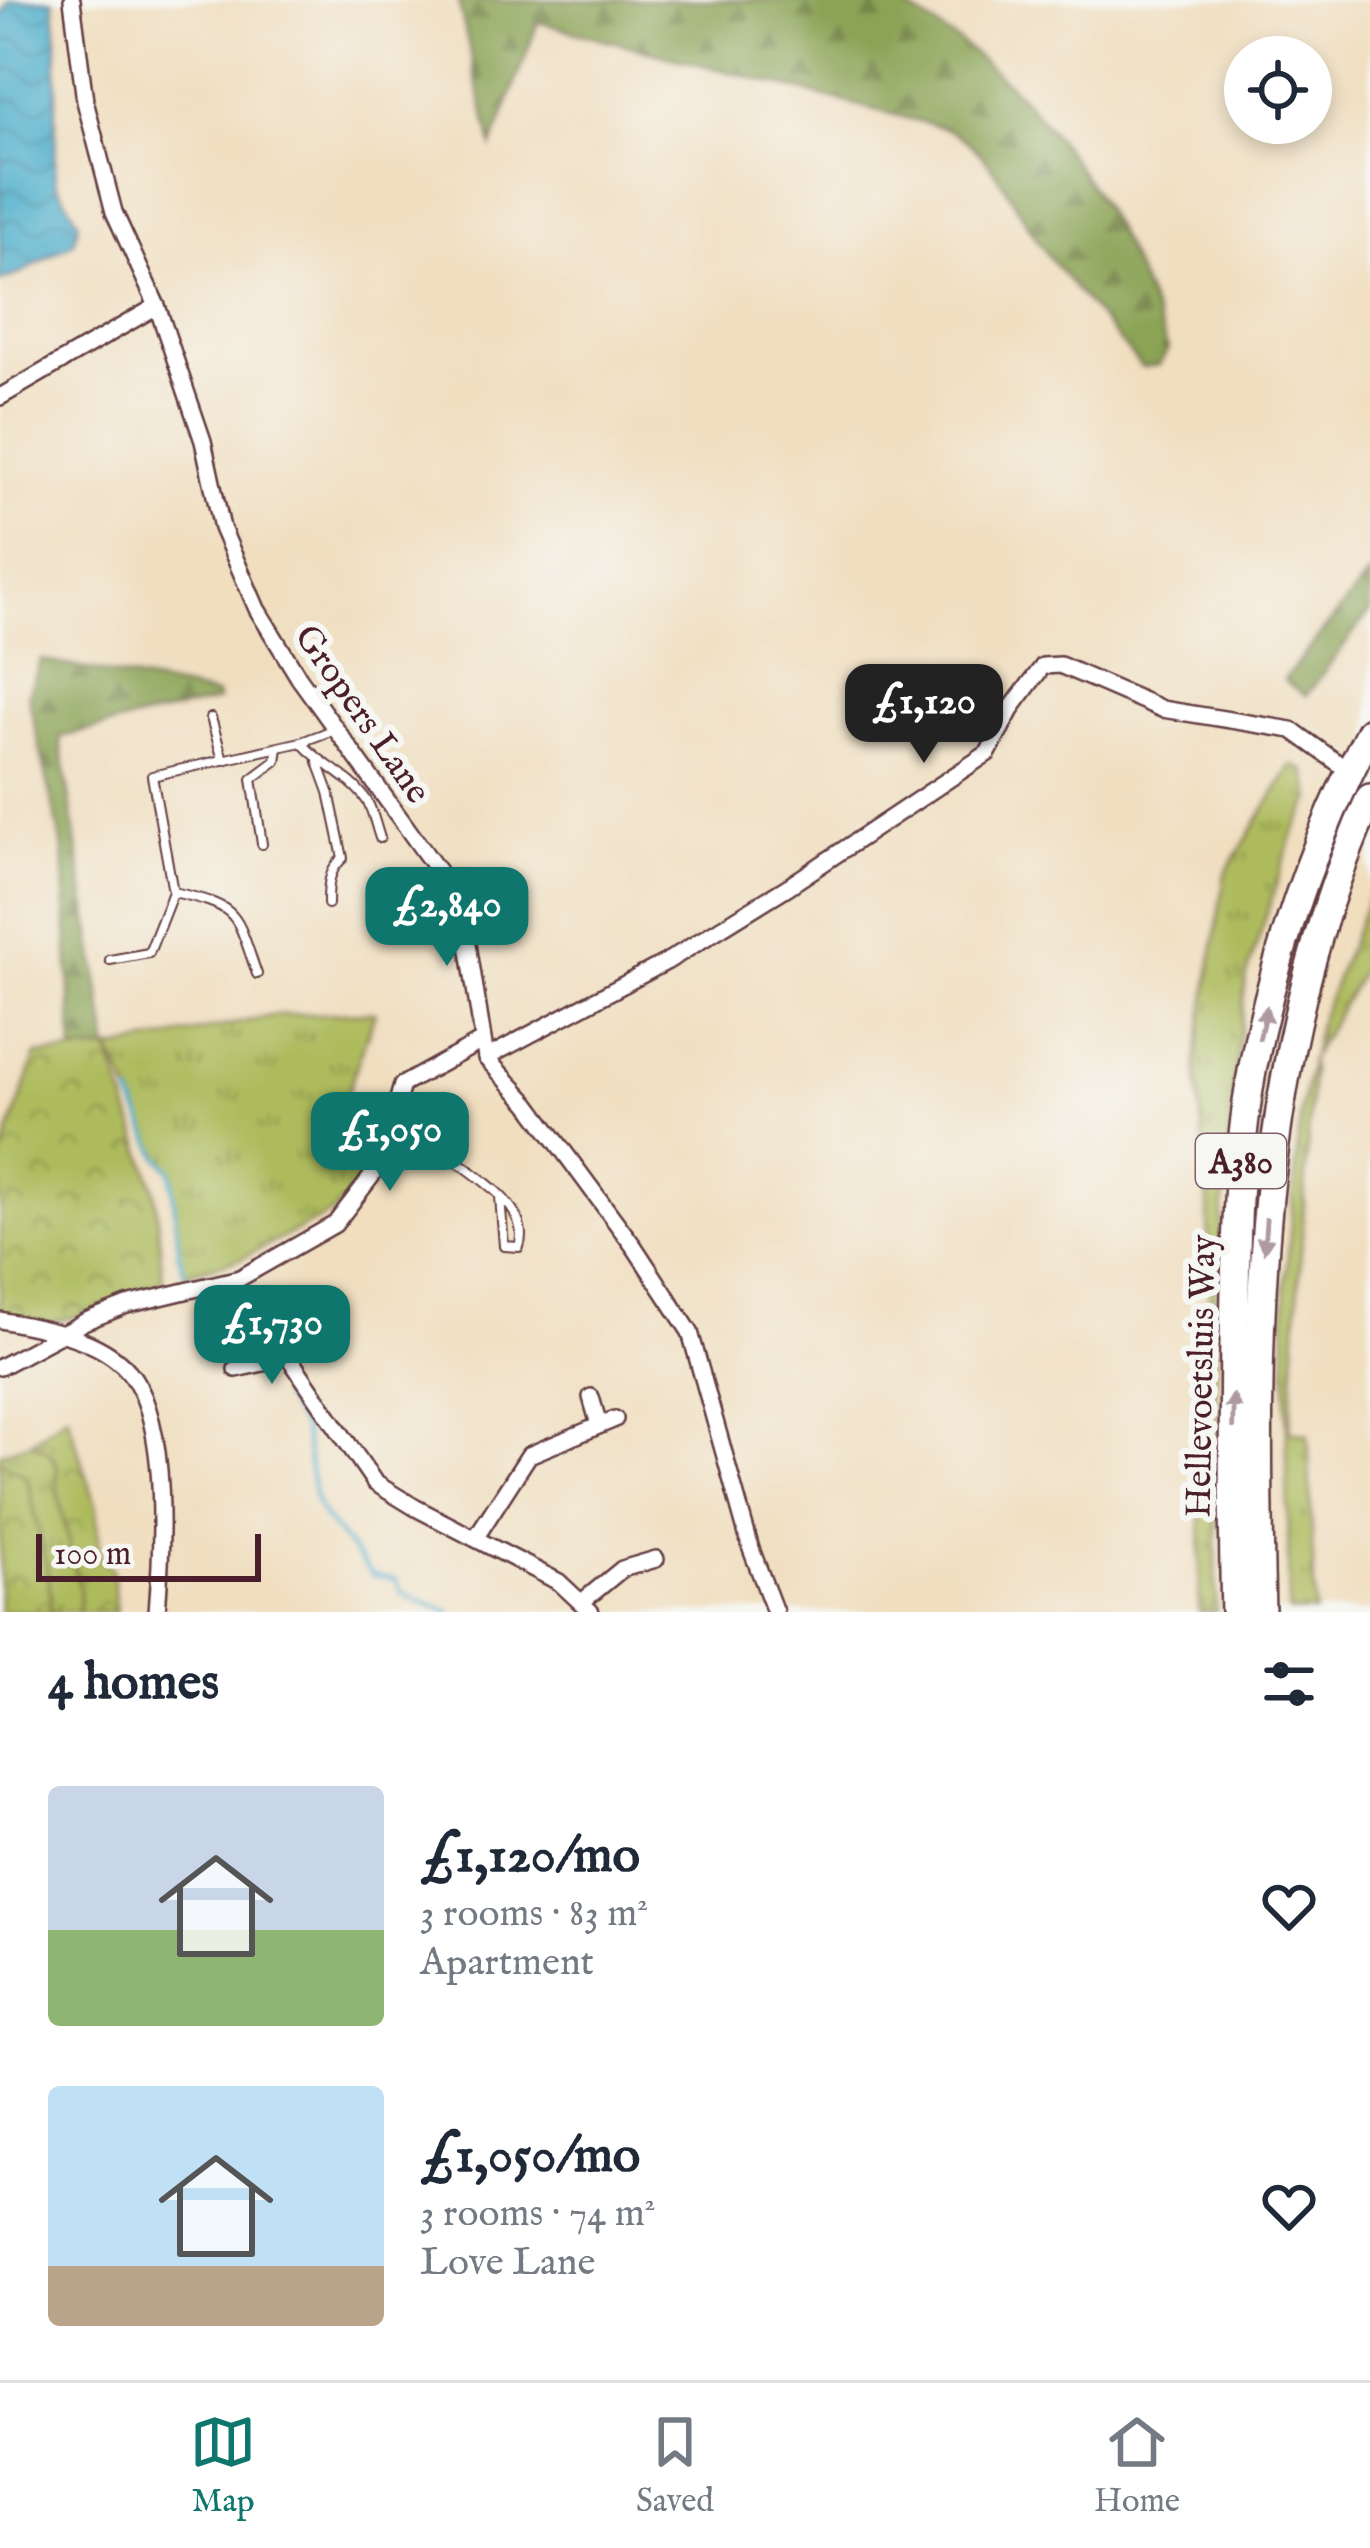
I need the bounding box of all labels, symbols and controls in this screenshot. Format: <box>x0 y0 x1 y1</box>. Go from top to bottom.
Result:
map controls <box>1224 36 1332 144</box>
button: locate <box>1224 36 1332 144</box>
street label: Gropers Lane <box>283 616 440 813</box>
pin: £1,120 <box>826 664 1022 766</box>
text: £1,120 <box>872 678 976 727</box>
pin: £2,840 <box>349 867 545 969</box>
text: £2,840 <box>392 881 502 930</box>
one-way arrow <box>1254 1004 1273 1042</box>
pin: £1,050 <box>292 1092 488 1194</box>
text: £1,050 <box>338 1106 442 1155</box>
road number: A380 <box>1196 1134 1286 1188</box>
one-way arrow <box>1256 1217 1275 1254</box>
street label: Hellevoetsluis Way <box>1177 1234 1227 1518</box>
pin: £1,730 <box>174 1285 370 1387</box>
text: £1,730 <box>221 1299 323 1348</box>
one-way arrow <box>1223 1391 1242 1429</box>
scale bar <box>36 1528 261 1581</box>
text: 100 m <box>54 1534 131 1576</box>
icon: filters <box>1256 1651 1322 1717</box>
text: 4 homes <box>48 1652 219 1717</box>
text: £1,120/mo <box>420 1825 640 1890</box>
icon: home <box>144 1834 288 1978</box>
icon: heart <box>1256 1873 1322 1939</box>
text: 3 rooms · 83 m² <box>420 1890 648 1939</box>
text: Apartment <box>420 1939 594 1988</box>
text: £1,050/mo <box>420 2125 640 2190</box>
icon: home <box>144 2134 288 2278</box>
icon: heart <box>1256 2173 1322 2239</box>
text: 3 rooms · 74 m² <box>420 2190 656 2239</box>
text: Love Lane <box>420 2239 596 2288</box>
tab: Map <box>190 2409 256 2523</box>
tab: Saved <box>636 2409 714 2523</box>
tab: Home <box>1094 2409 1180 2523</box>

